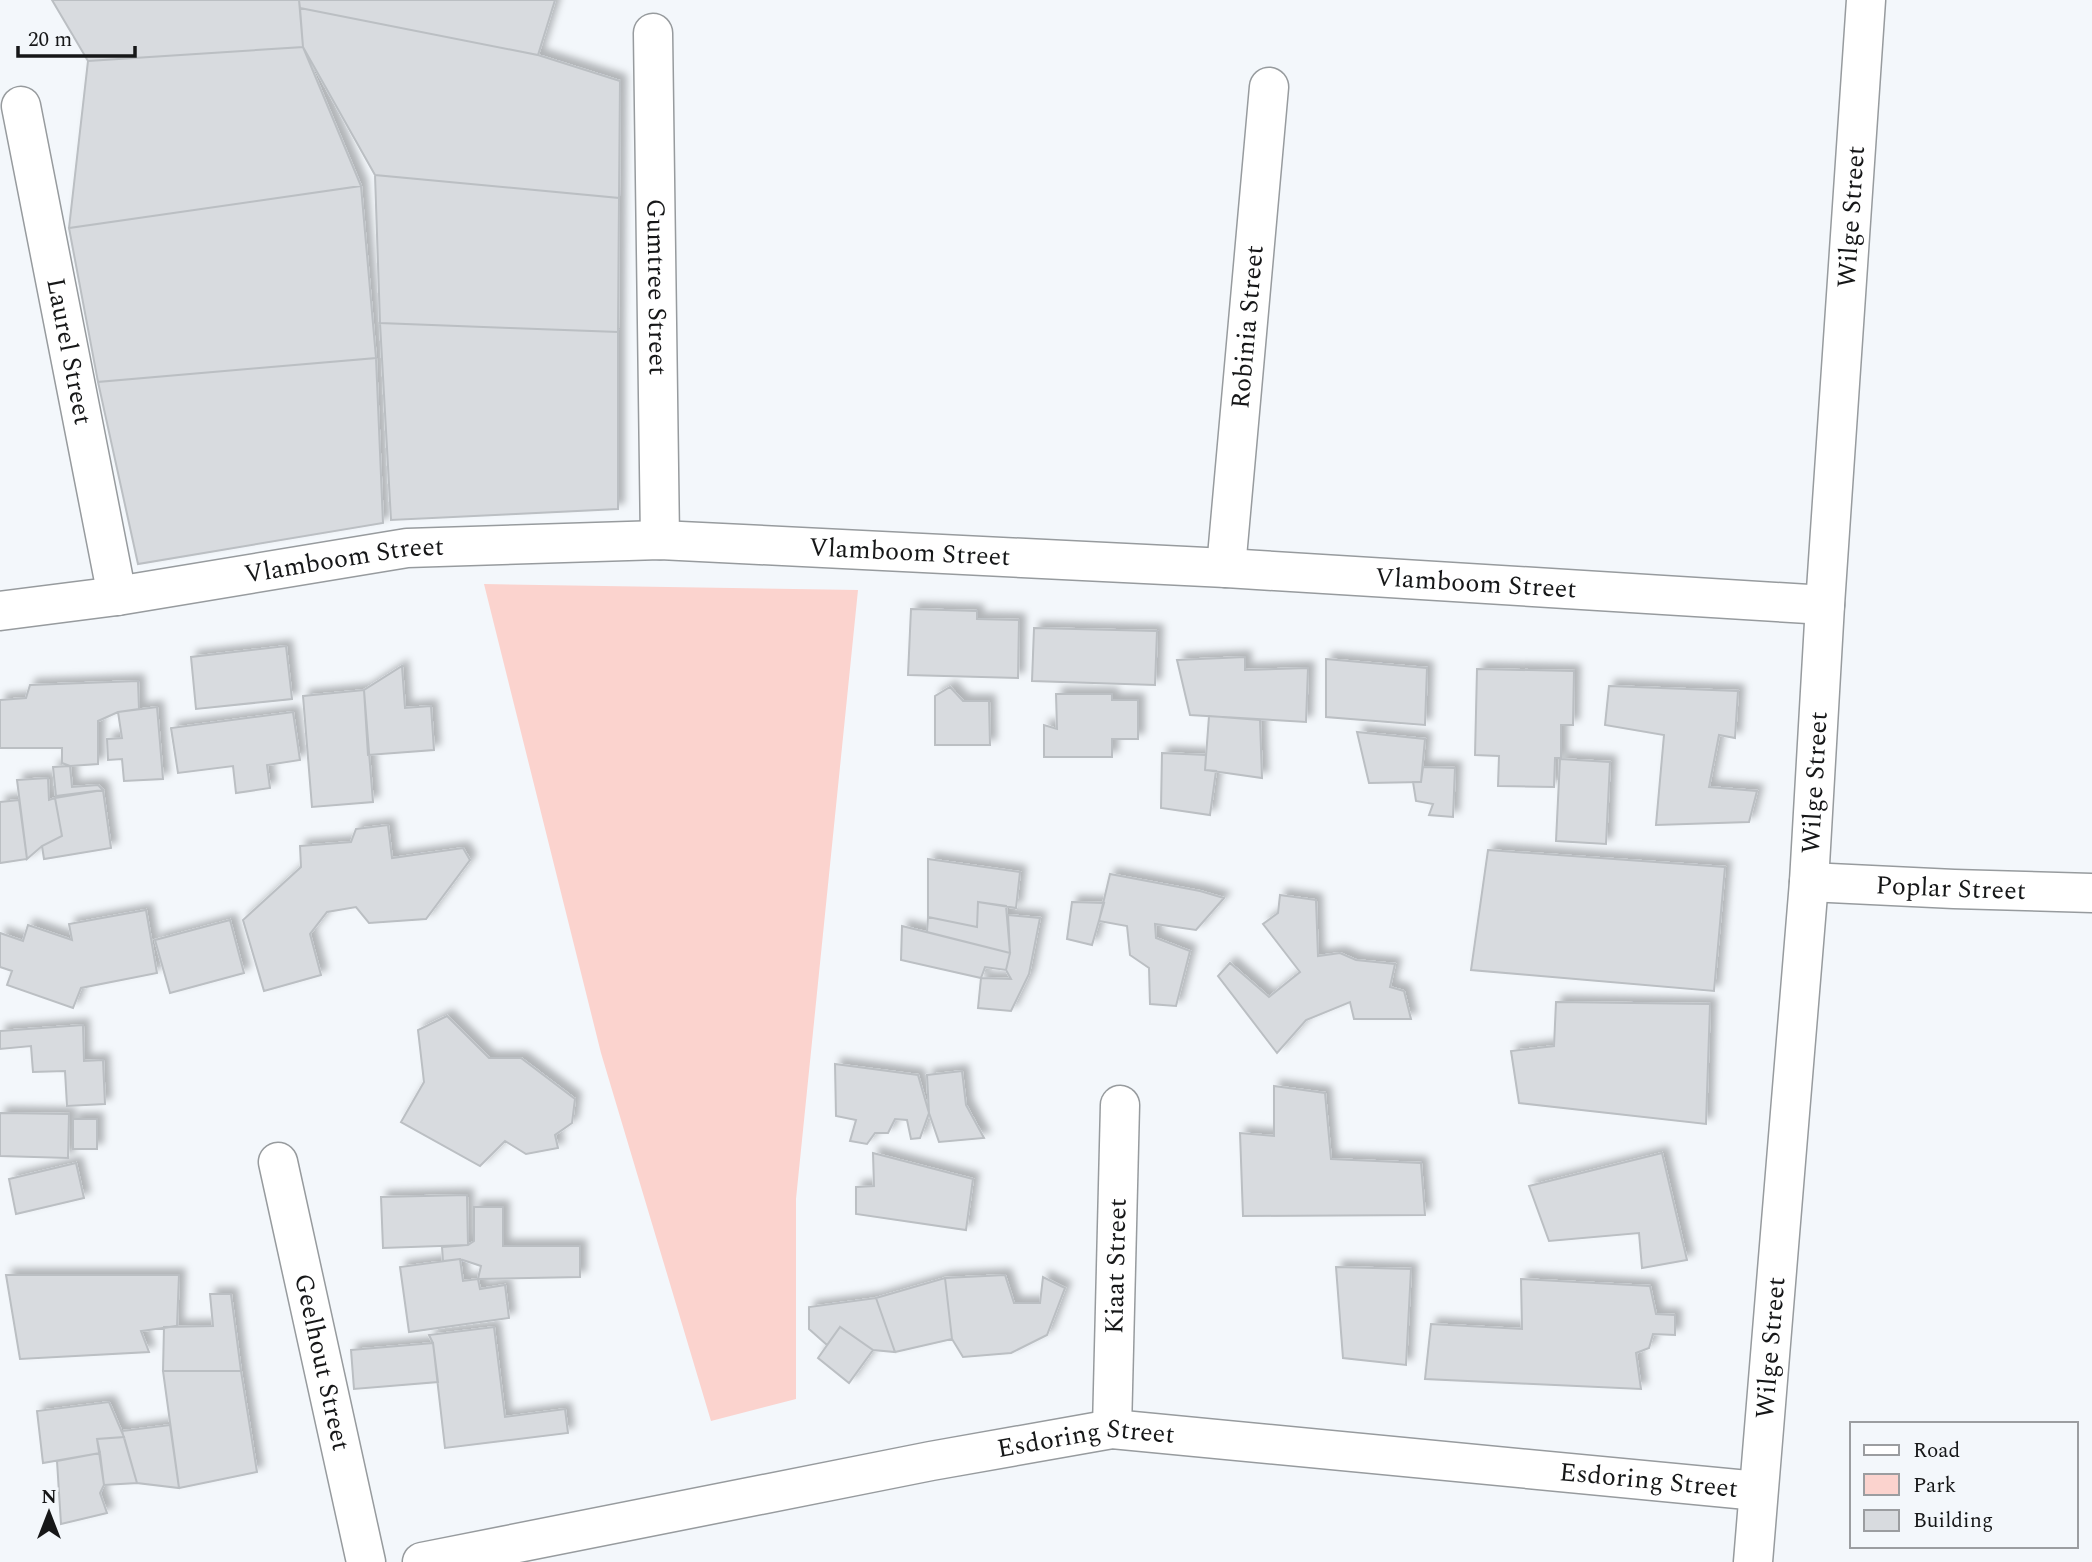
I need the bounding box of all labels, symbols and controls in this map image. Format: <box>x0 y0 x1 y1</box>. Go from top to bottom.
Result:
scale bar <box>18 14 135 58</box>
text: 20 m <box>28 24 72 56</box>
street label: Wilge Street <box>1827 144 1876 289</box>
street label: Gumtree Street <box>635 198 678 376</box>
street label: Robinia Street <box>1220 243 1275 411</box>
street label: Laurel Street <box>35 274 103 428</box>
street label: Vlamboom Street <box>241 527 445 595</box>
street label: Vlamboom Street <box>808 527 1011 577</box>
street label: Vlamboom Street <box>1374 557 1578 610</box>
street label: Wilge Street <box>1791 710 1839 855</box>
street label: Poplar Street <box>1875 865 2027 911</box>
street label: Kiaat Street <box>1094 1198 1138 1335</box>
street label: Geelhout Street <box>283 1270 361 1455</box>
street label: Wilge Street <box>1745 1275 1796 1420</box>
street label: Esdoring Street <box>994 1409 1177 1469</box>
legend <box>1850 1422 2078 1548</box>
text: Road <box>1913 1435 1960 1467</box>
street label: Esdoring Street <box>1558 1452 1740 1509</box>
text: Park <box>1913 1470 1957 1502</box>
north arrow <box>14 1478 84 1548</box>
text: N <box>41 1483 57 1512</box>
text: Building <box>1913 1505 1993 1537</box>

